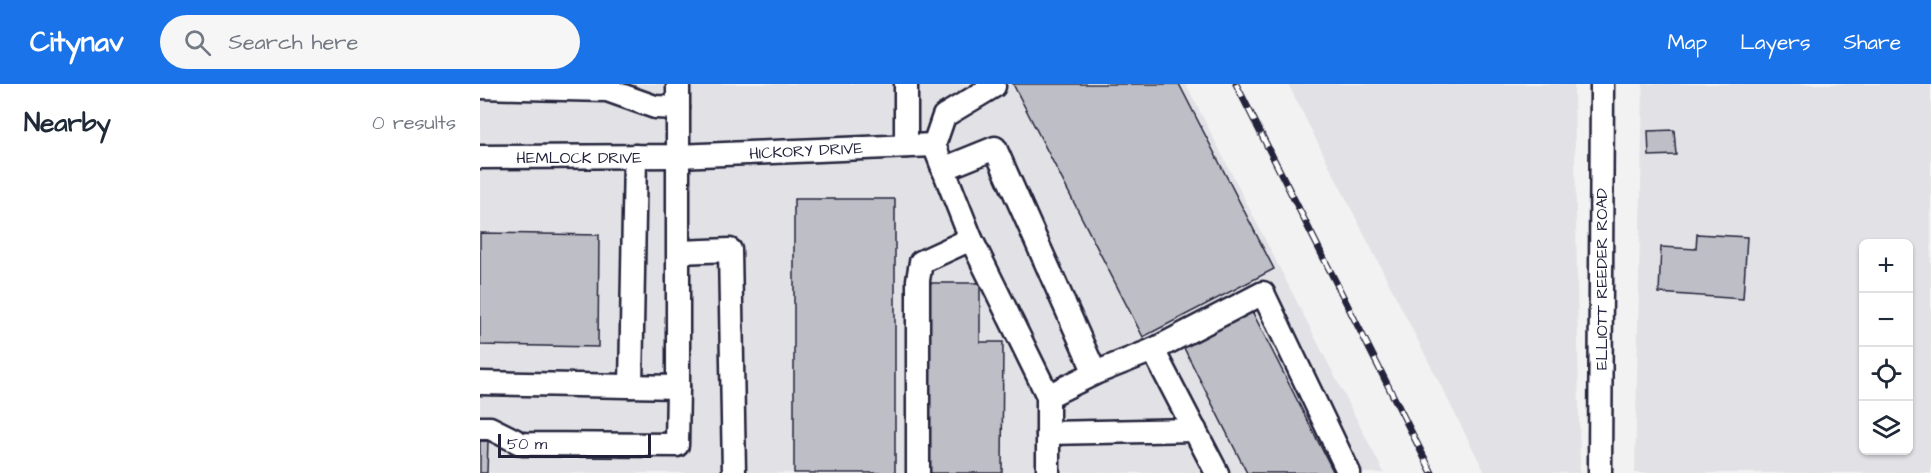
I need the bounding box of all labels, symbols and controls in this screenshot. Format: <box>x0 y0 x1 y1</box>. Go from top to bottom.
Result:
search box <box>160 15 580 69</box>
text: Citynav <box>30 23 124 62</box>
icon: search <box>181 26 214 59</box>
text: Search here <box>229 27 358 58</box>
text: Map <box>1667 28 1707 57</box>
text: Layers <box>1740 28 1810 57</box>
text: Share <box>1843 28 1901 57</box>
text: Nearby <box>24 105 111 141</box>
text: 0 results <box>372 109 456 137</box>
street label: HICKORY DRIVE <box>749 137 864 165</box>
street label: HEMLOCK DRIVE <box>516 147 642 169</box>
street label: ELLIOTT REEDER ROAD <box>1591 188 1613 370</box>
map controls <box>1859 239 1913 455</box>
button: + <box>1859 239 1913 293</box>
button: − <box>1859 293 1913 347</box>
button: locate <box>1859 347 1913 401</box>
button: layers <box>1859 401 1913 455</box>
scale bar <box>498 431 651 458</box>
text: 50 m <box>507 433 547 455</box>

